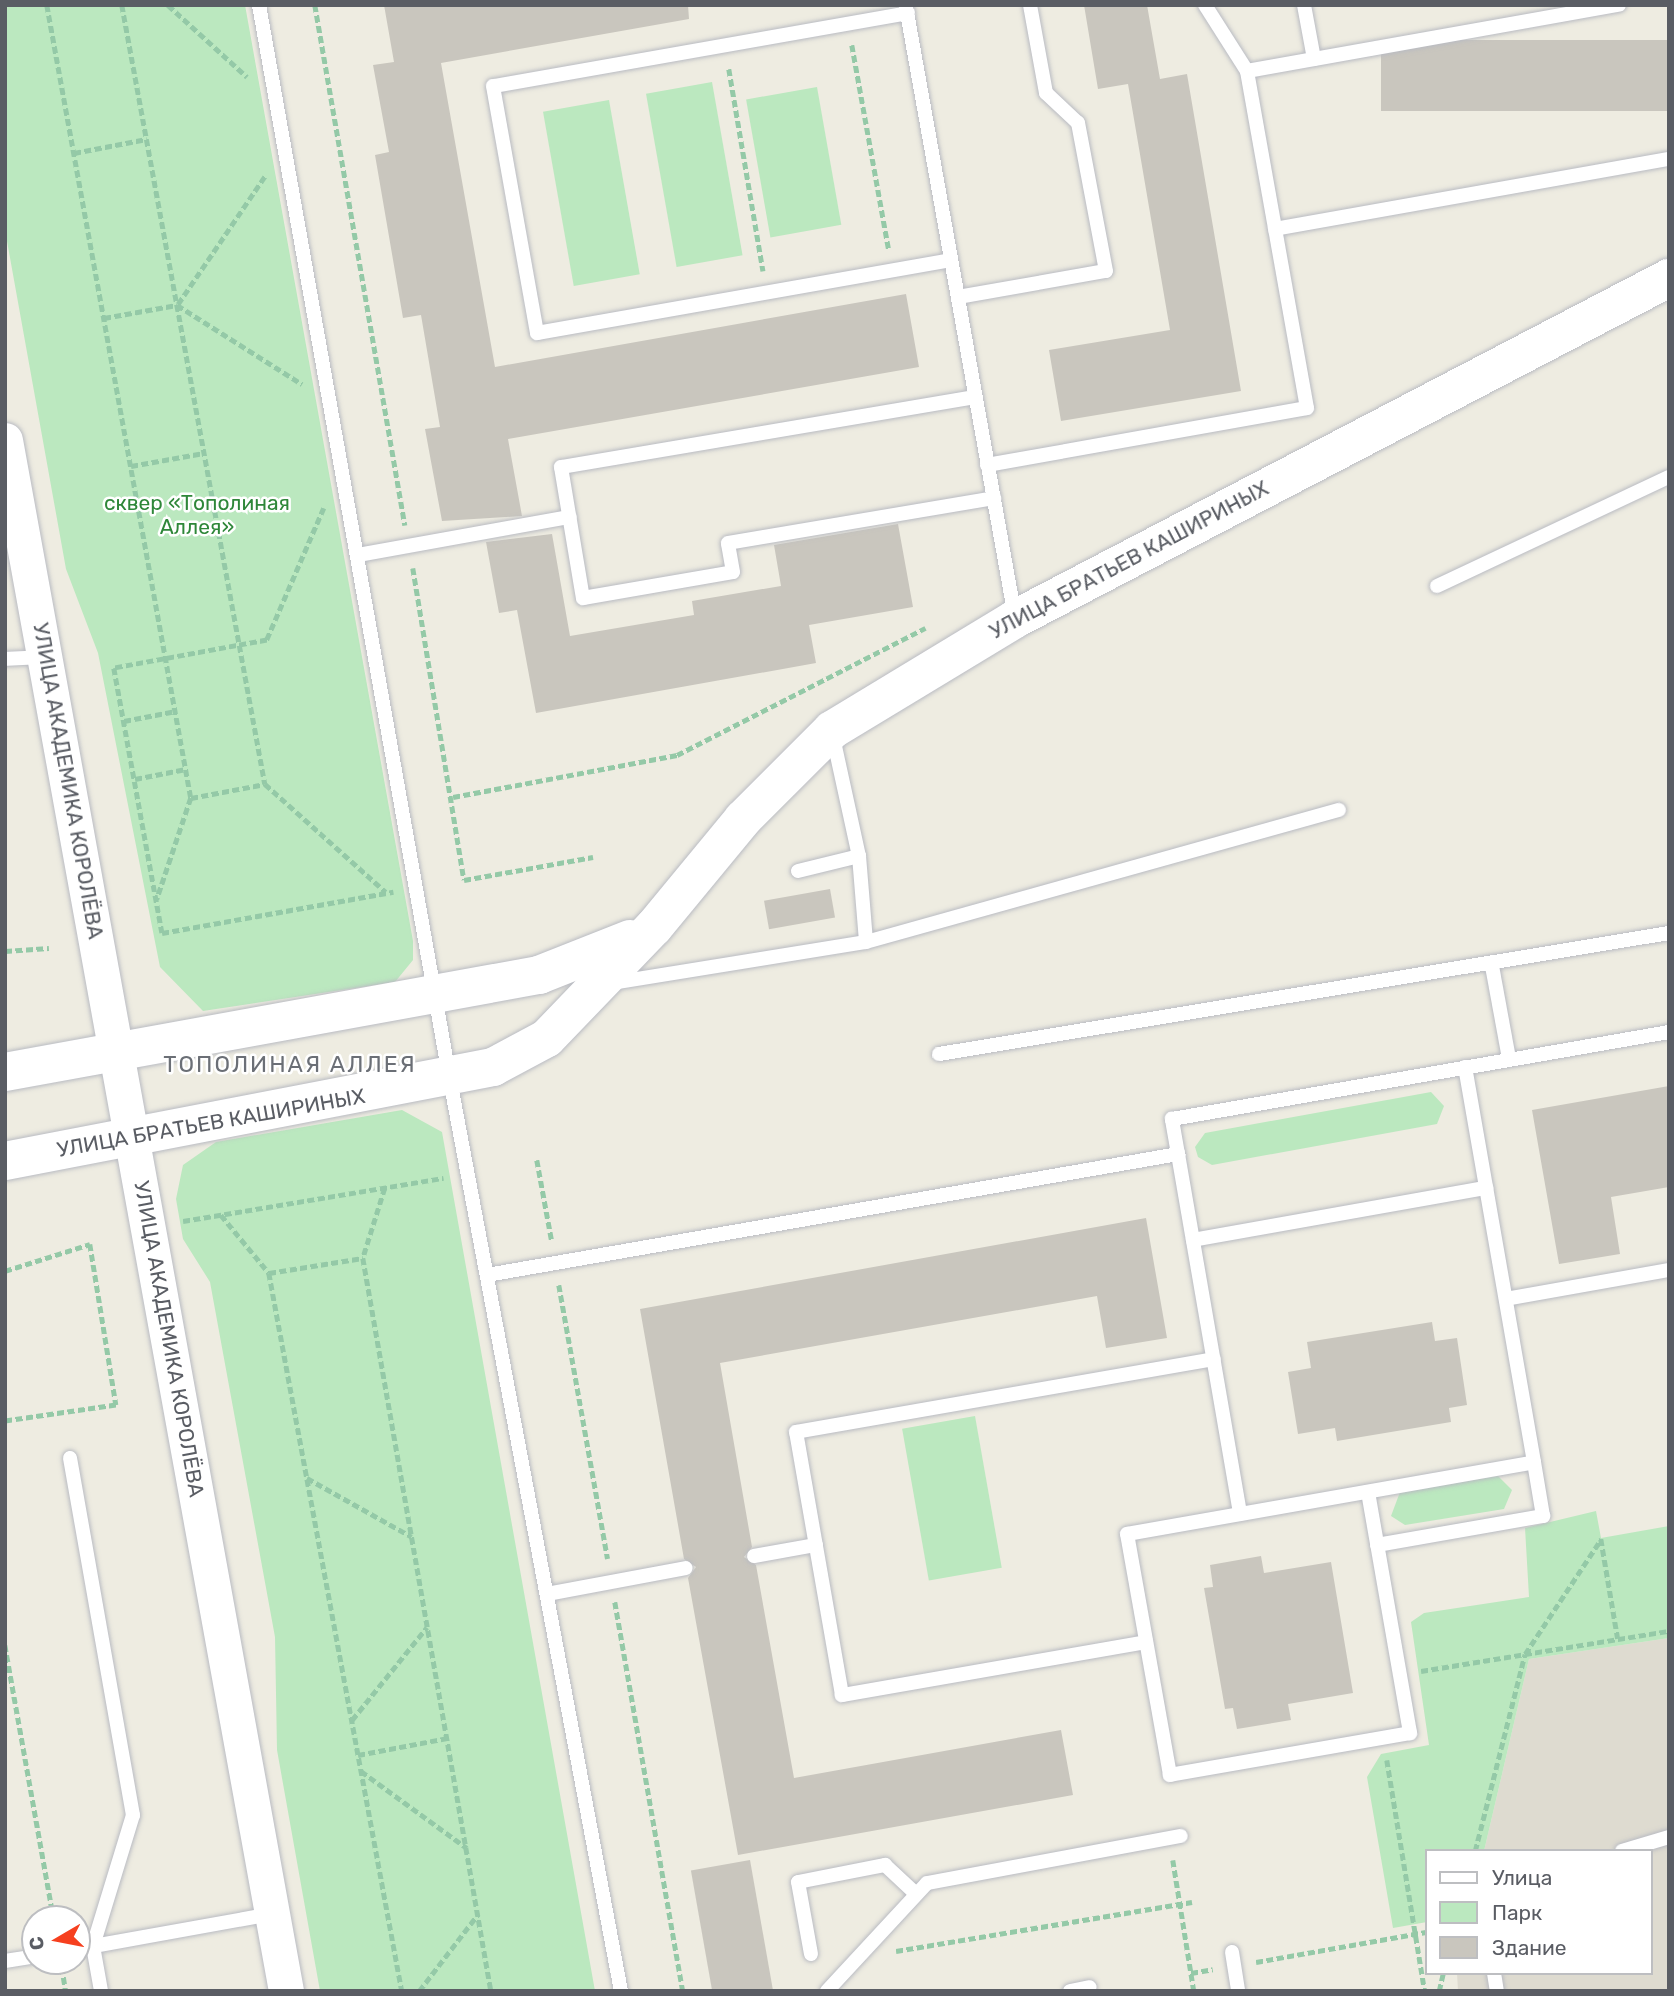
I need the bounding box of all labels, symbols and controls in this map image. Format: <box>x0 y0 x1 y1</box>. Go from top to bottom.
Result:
street label: УЛИЦА БРАТЬЕВ КАШИРИНЫХ <box>985 476 1273 644</box>
park label: сквер «Тополиная Аллея» <box>104 490 290 540</box>
street label: УЛИЦА АКАДЕМИКА КОРОЛЁВА <box>28 621 108 941</box>
district label: ТОПОЛИНАЯ АЛЛЕЯ <box>165 1050 415 1078</box>
street label: УЛИЦА БРАТЬЕВ КАШИРИНЫХ <box>55 1083 367 1163</box>
street label: УЛИЦА АКАДЕМИКА КОРОЛЁВА <box>129 1179 209 1499</box>
legend <box>1426 1849 1653 1975</box>
text: Улица <box>1492 1865 1552 1890</box>
text: Парк <box>1492 1900 1542 1925</box>
north arrow <box>21 1905 91 1975</box>
text: С <box>24 1935 49 1952</box>
text: Здание <box>1492 1935 1567 1960</box>

